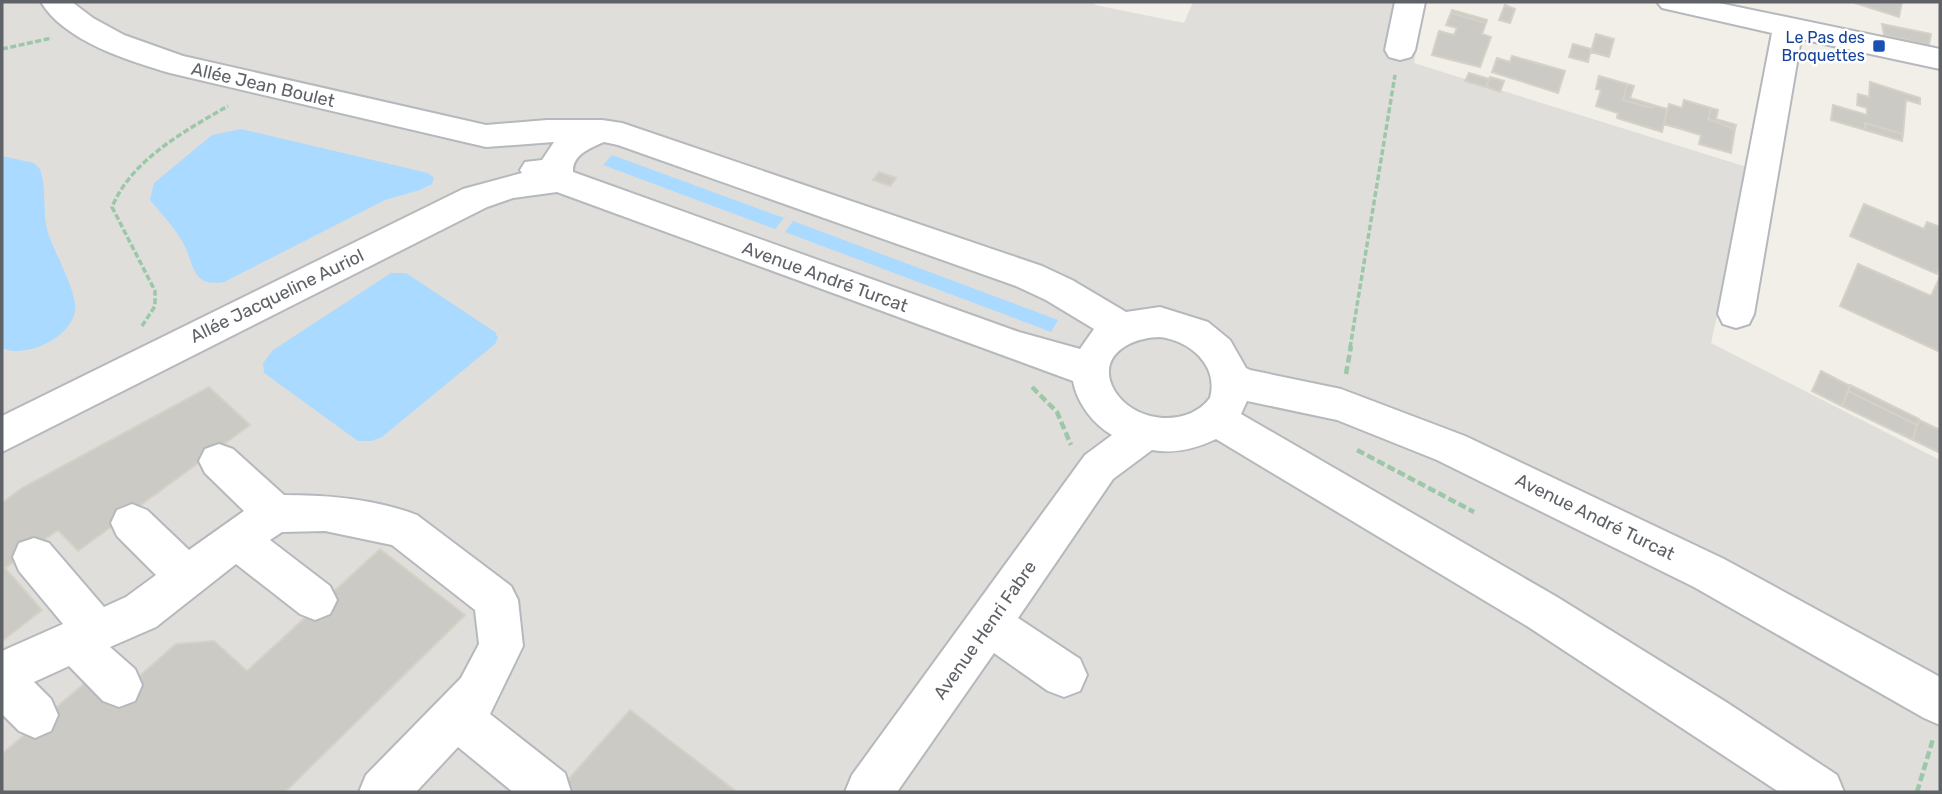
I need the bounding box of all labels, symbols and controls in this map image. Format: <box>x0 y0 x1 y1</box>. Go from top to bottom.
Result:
place label: Le Pas des Broquettes <box>1781 28 1865 65</box>
marker: Le Pas des Broquettes <box>1871 38 1887 54</box>
street label: Allée Jean Boulet <box>189 58 337 112</box>
street label: Avenue André Turcat <box>739 237 911 317</box>
street label: Allée Jacqueline Auriol <box>187 244 367 348</box>
street label: Avenue André Turcat <box>1512 469 1678 565</box>
street label: Avenue Henri Fabre <box>929 556 1041 704</box>

